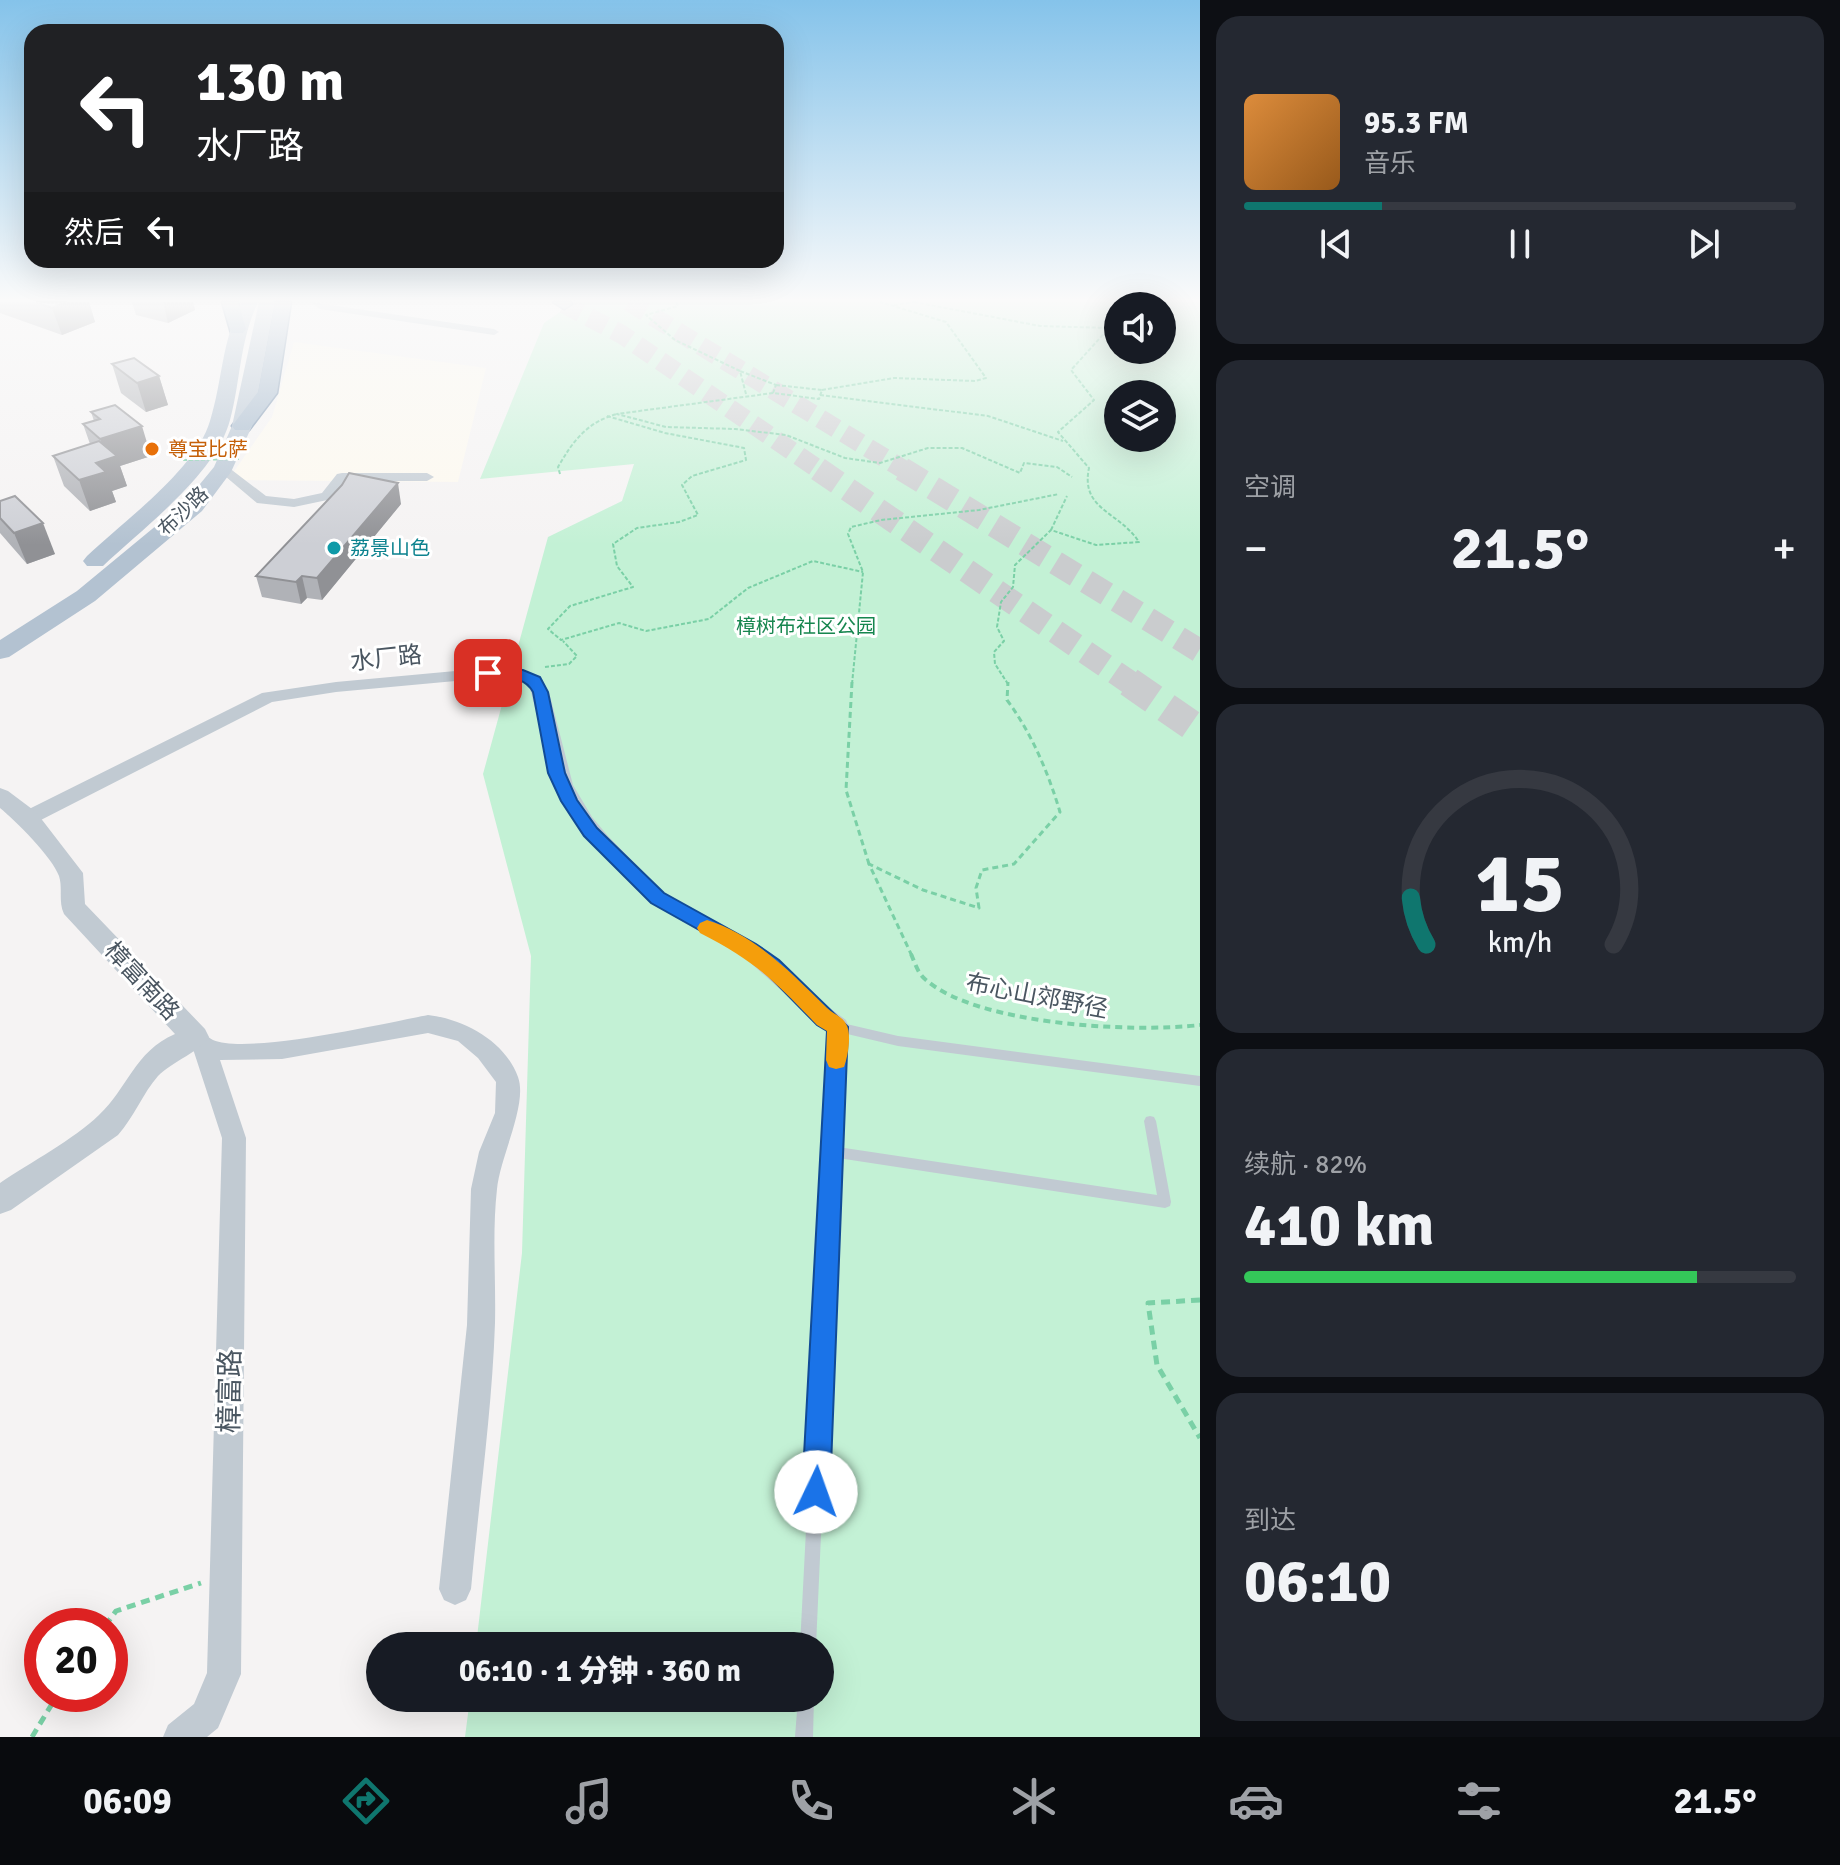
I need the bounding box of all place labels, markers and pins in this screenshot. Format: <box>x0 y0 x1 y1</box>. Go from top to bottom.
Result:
place label: 尊宝比萨 <box>168 437 248 462</box>
marker: 尊宝比萨 <box>143 440 161 458</box>
place label: 荔景山色 <box>350 536 430 561</box>
marker: 荔景山色 <box>325 539 343 557</box>
pin <box>454 639 522 707</box>

